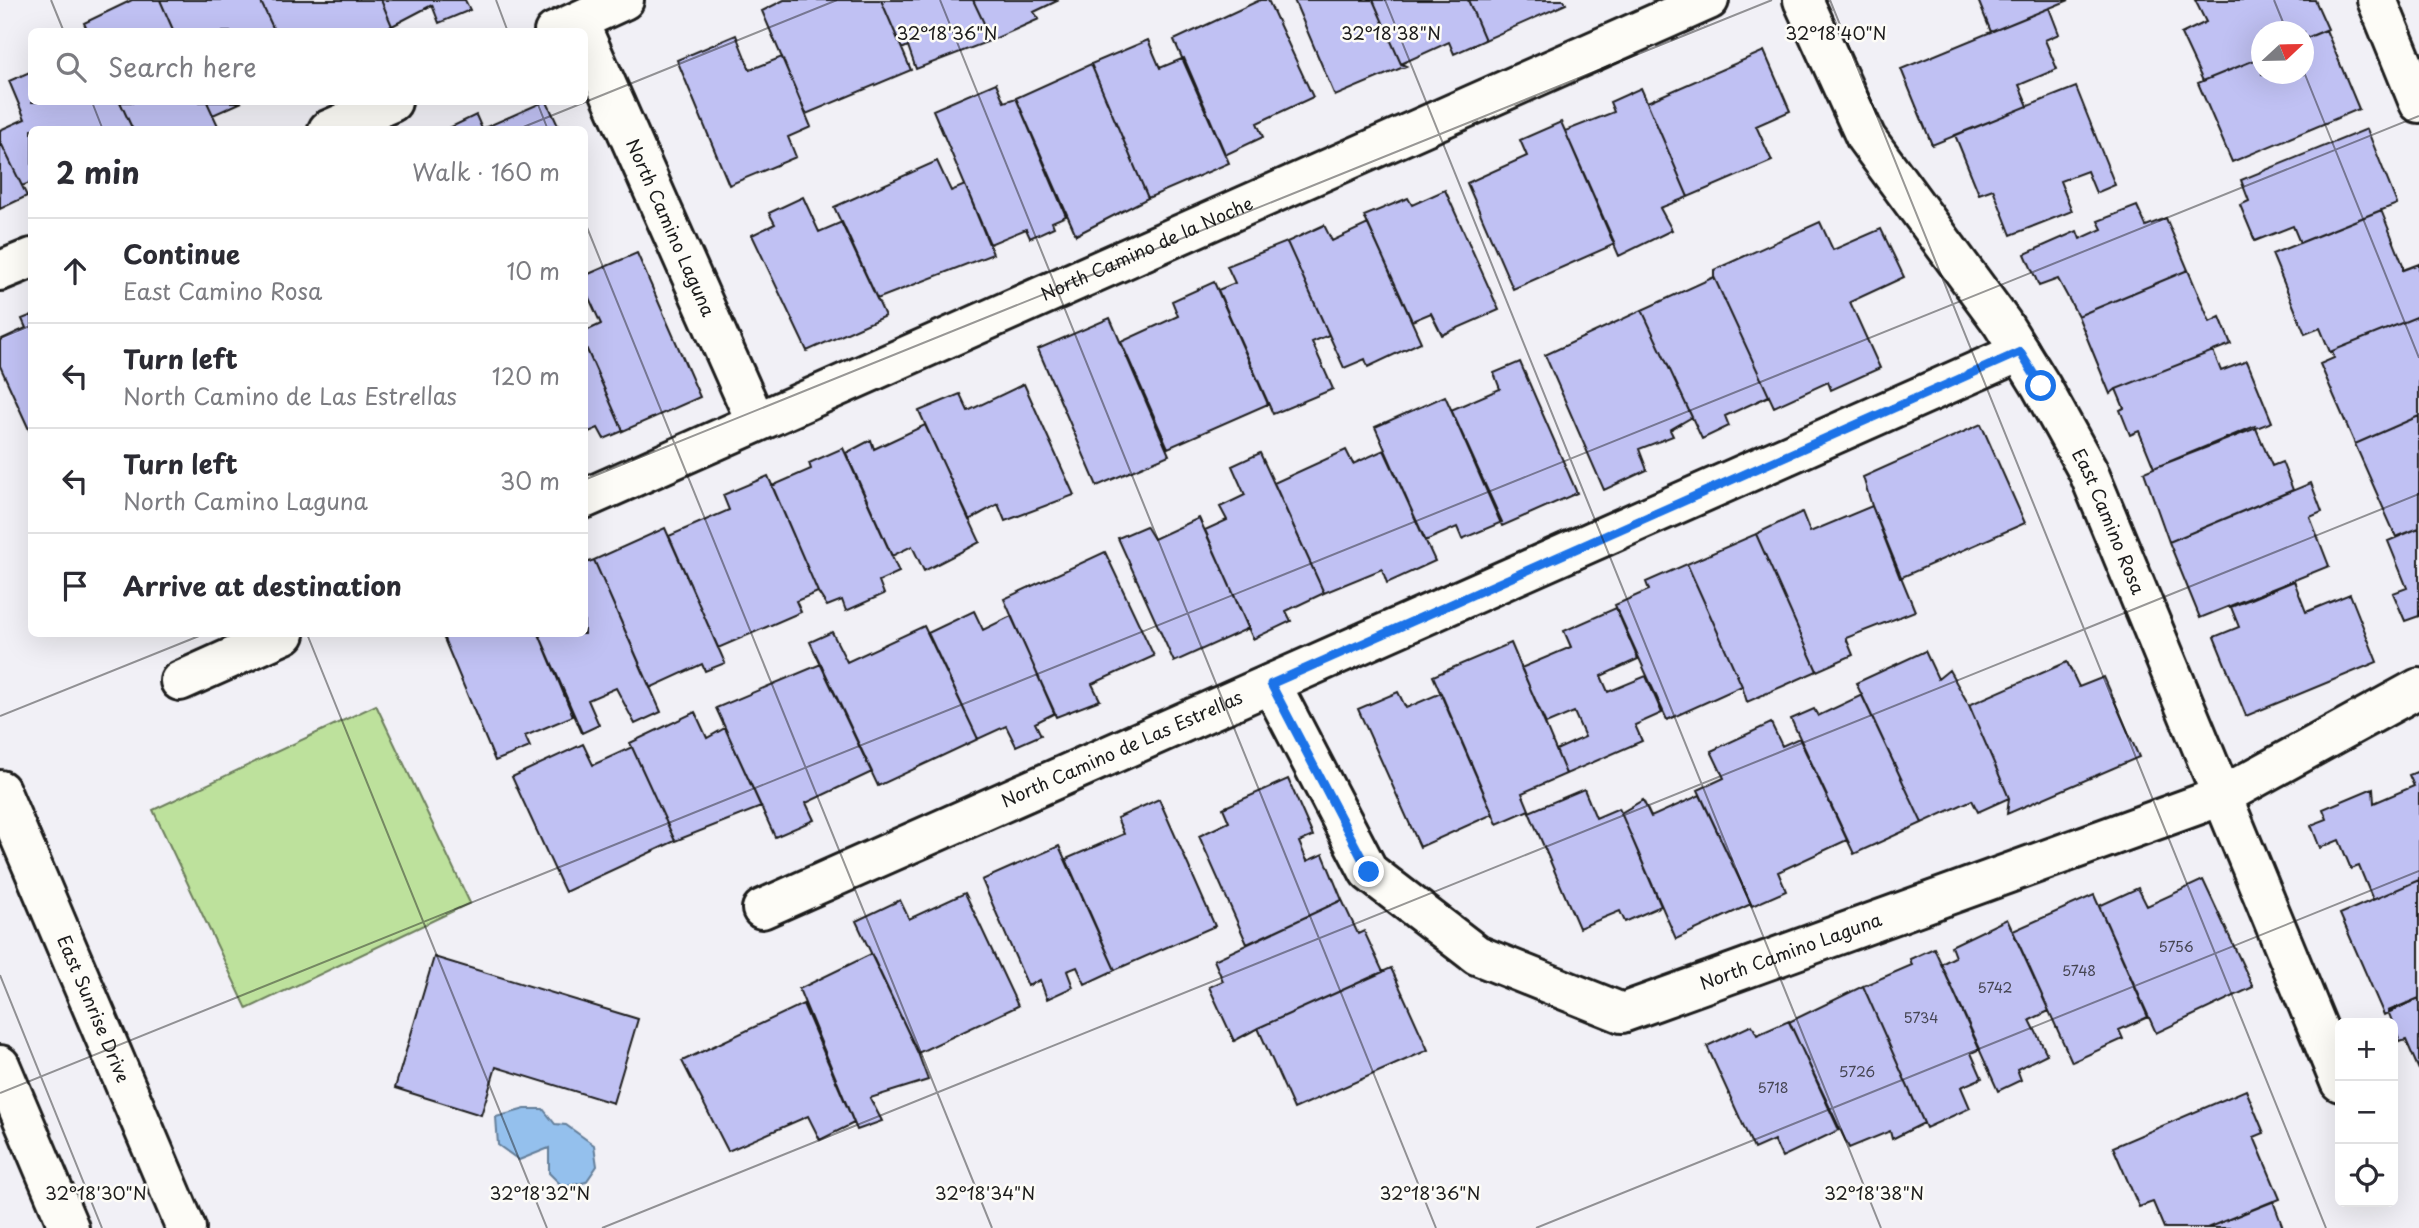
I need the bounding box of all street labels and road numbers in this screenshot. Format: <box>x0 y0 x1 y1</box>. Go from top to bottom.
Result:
street label: North Camino Laguna <box>620 134 723 321</box>
street label: North Camino de la Noche <box>1036 189 1257 307</box>
street label: East Camino Rosa <box>2066 443 2153 599</box>
street label: North Camino de Las Estrellas <box>997 683 1247 813</box>
street label: North Camino Laguna <box>1696 905 1886 996</box>
street label: East Sunrise Drive <box>51 931 138 1086</box>

